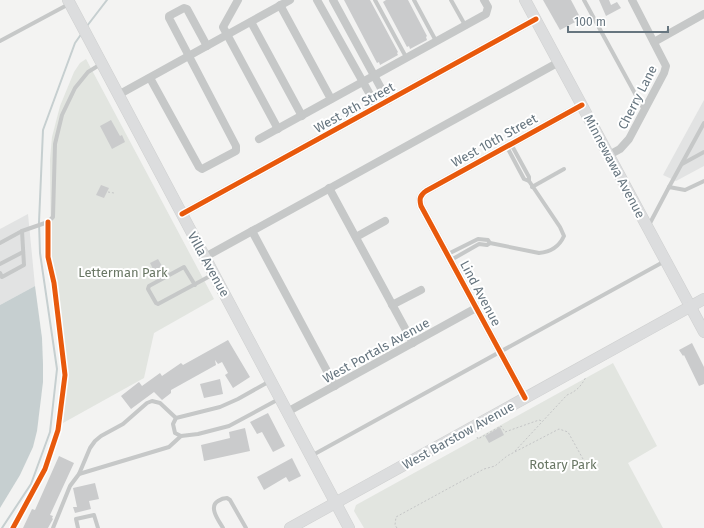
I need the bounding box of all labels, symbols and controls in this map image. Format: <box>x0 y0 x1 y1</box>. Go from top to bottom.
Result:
scale bar <box>568 8 668 34</box>
text: 100 m <box>574 15 606 29</box>
street label: Cherry Lane <box>615 63 660 132</box>
street label: West 9th Street <box>311 79 397 136</box>
street label: West 10th Street <box>449 111 540 170</box>
street label: Minnewawa Avenue <box>581 112 648 221</box>
street label: Villa Avenue <box>185 229 233 299</box>
street label: Lind Avenue <box>457 258 504 329</box>
park label: Letterman Park <box>78 265 168 280</box>
street label: West Portals Avenue <box>320 315 432 386</box>
street label: West Barstow Avenue <box>400 398 517 472</box>
park label: Rotary Park <box>529 457 597 472</box>

